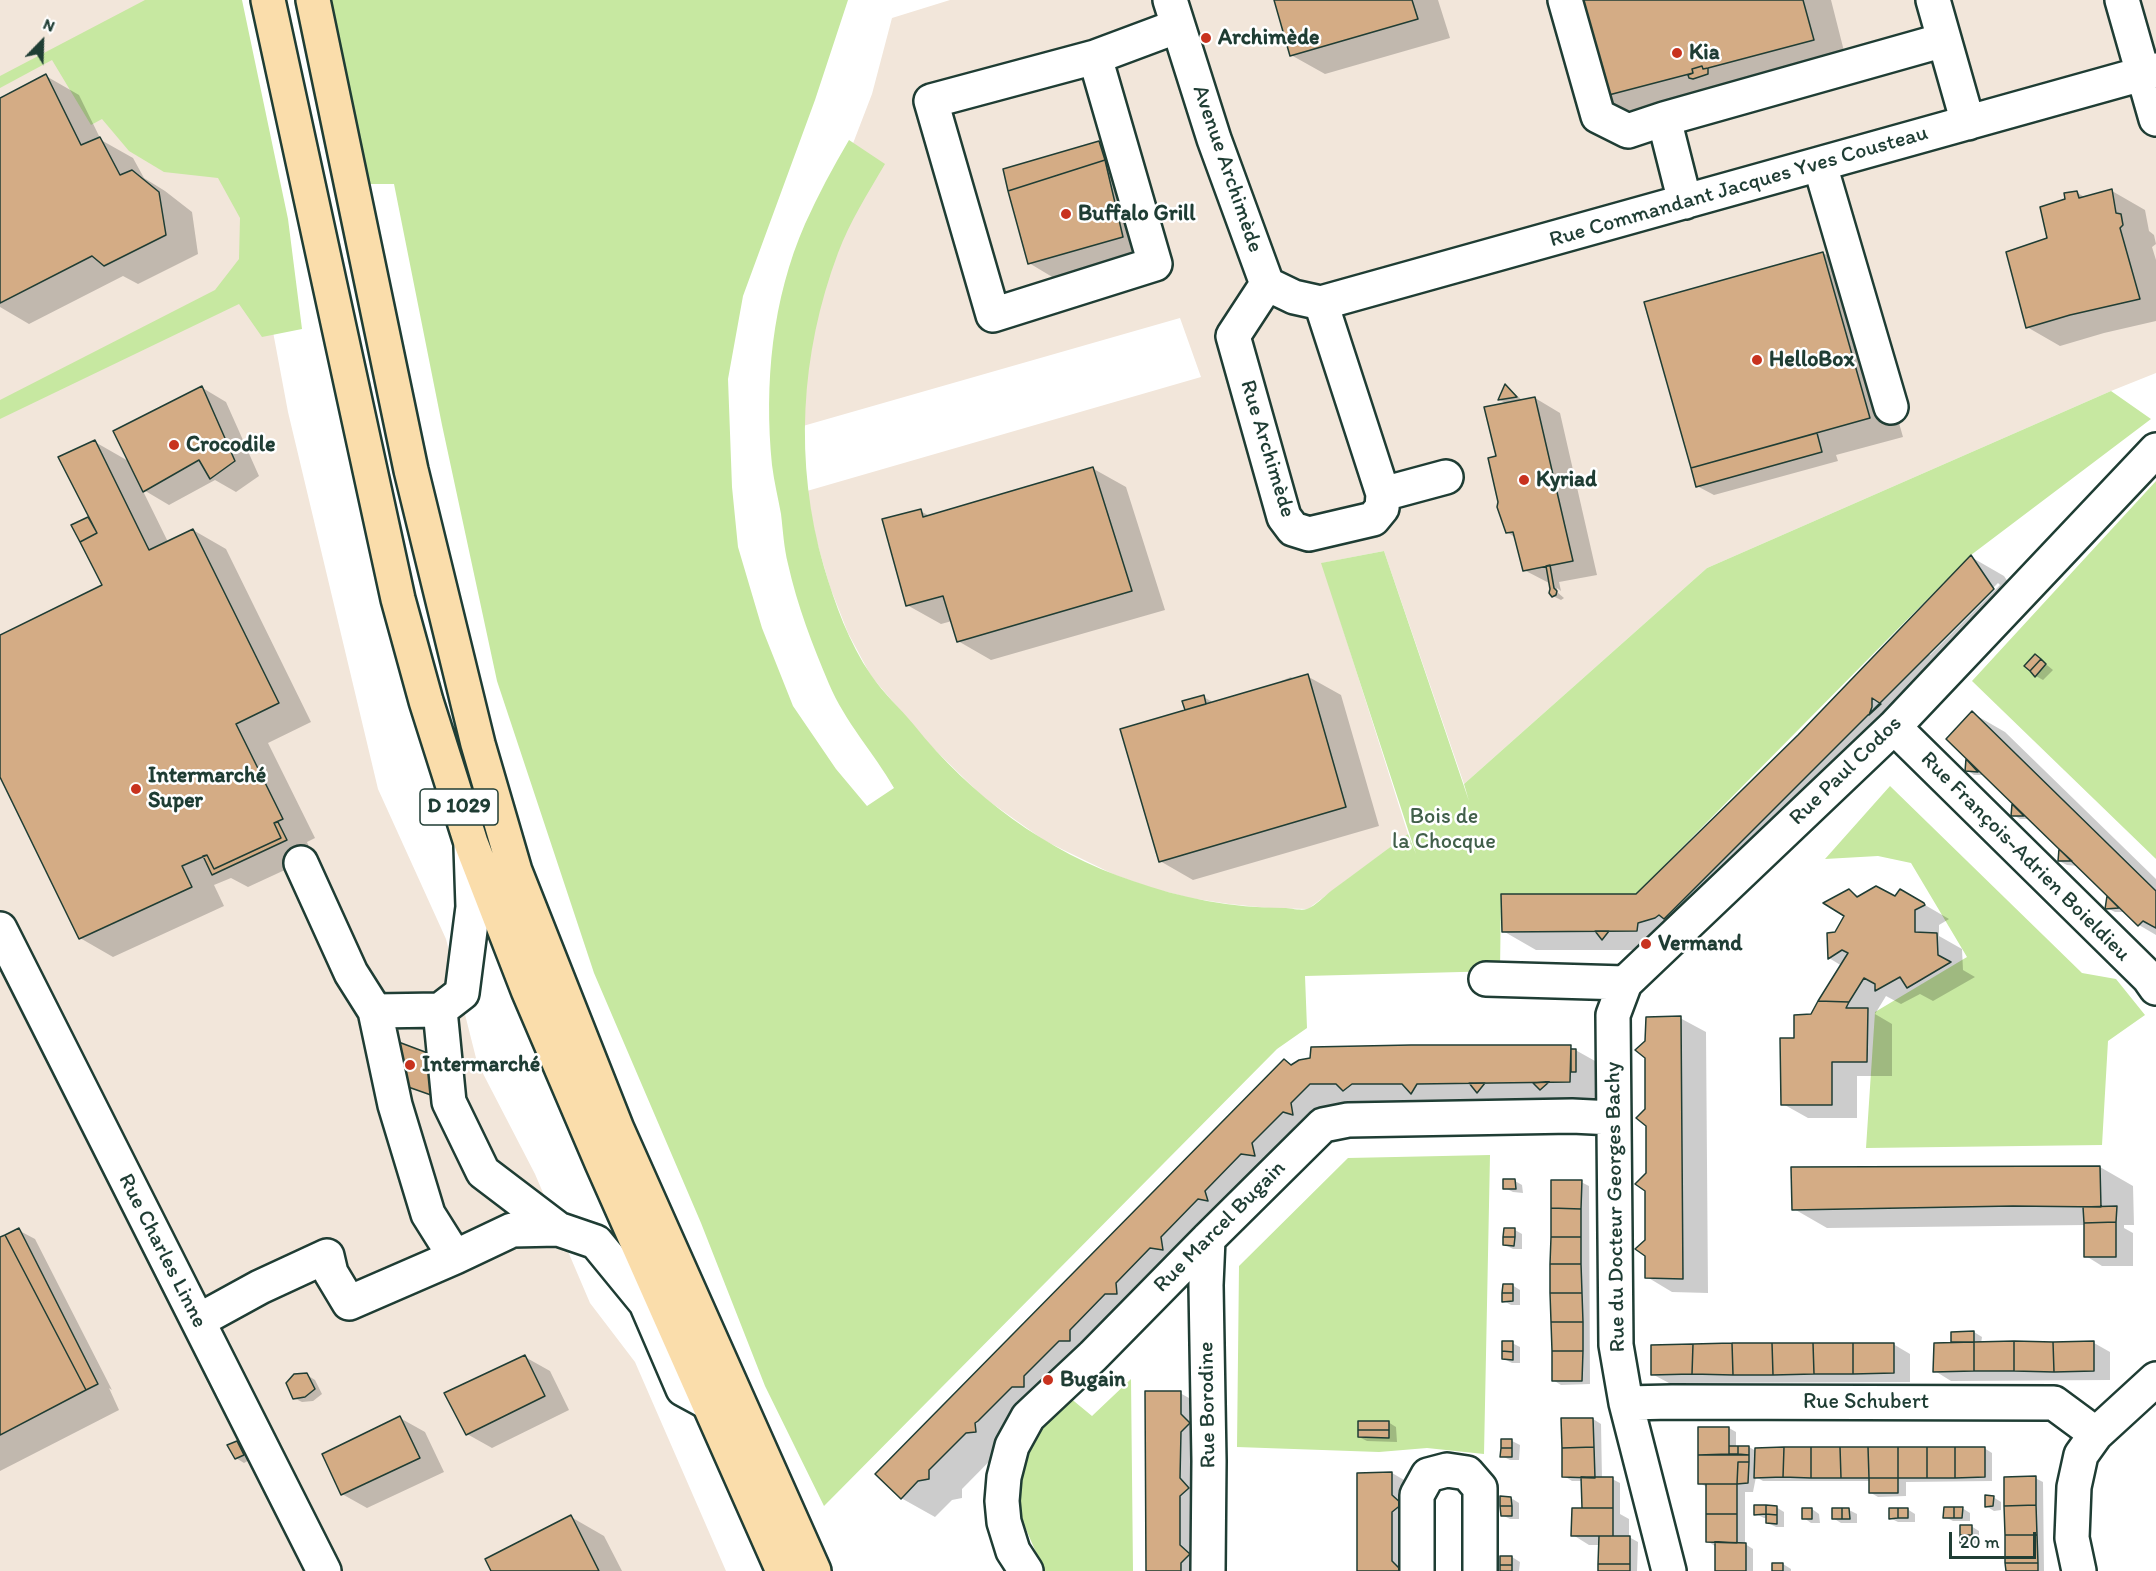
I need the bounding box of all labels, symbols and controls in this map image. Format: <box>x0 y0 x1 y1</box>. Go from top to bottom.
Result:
north arrow <box>12 12 72 72</box>
text: N <box>41 14 58 36</box>
place label: Archimède <box>1218 25 1319 51</box>
marker: Archimède <box>1199 31 1213 45</box>
place label: Kia <box>1689 40 1720 66</box>
marker: Kia <box>1670 46 1684 60</box>
street label: Avenue Archimède <box>1186 82 1268 256</box>
street label: Rue Commandant Jacques Yves Cousteau <box>1547 120 1931 254</box>
place label: Buffalo Grill <box>1078 201 1196 227</box>
marker: Buffalo Grill <box>1059 207 1073 221</box>
place label: HelloBox <box>1769 347 1854 373</box>
marker: HelloBox <box>1750 353 1764 367</box>
street label: Rue Archimède <box>1234 377 1300 521</box>
place label: Crocodile <box>186 432 275 458</box>
marker: Crocodile <box>167 438 181 452</box>
place label: Kyriad <box>1536 467 1597 493</box>
marker: Kyriad <box>1517 473 1531 487</box>
street label: Rue Paul Codos <box>1784 711 1908 831</box>
street label: Rue François-Adrien Boieldieu <box>1915 747 2135 967</box>
place label: Intermarché Super <box>148 763 266 814</box>
marker: Intermarché Super <box>129 782 143 796</box>
road number: D 1029 <box>420 789 498 825</box>
park label: Bois de la Chocque <box>1392 804 1496 855</box>
place label: Vermand <box>1658 931 1742 957</box>
marker: Vermand <box>1639 937 1653 951</box>
place label: Intermarché <box>422 1052 540 1078</box>
marker: Intermarché <box>403 1058 417 1072</box>
street label: Rue du Docteur Georges Bachy <box>1600 1061 1632 1353</box>
street label: Rue Marcel Bugain <box>1149 1156 1291 1298</box>
street label: Rue Charles Linne <box>112 1170 212 1332</box>
street label: Rue Borodine <box>1194 1341 1222 1469</box>
place label: Bugain <box>1060 1367 1126 1393</box>
marker: Bugain <box>1041 1373 1055 1387</box>
street label: Rue Schubert <box>1803 1389 1929 1415</box>
scale bar <box>1952 1520 2039 1558</box>
text: 20 m <box>1960 1531 2000 1553</box>

